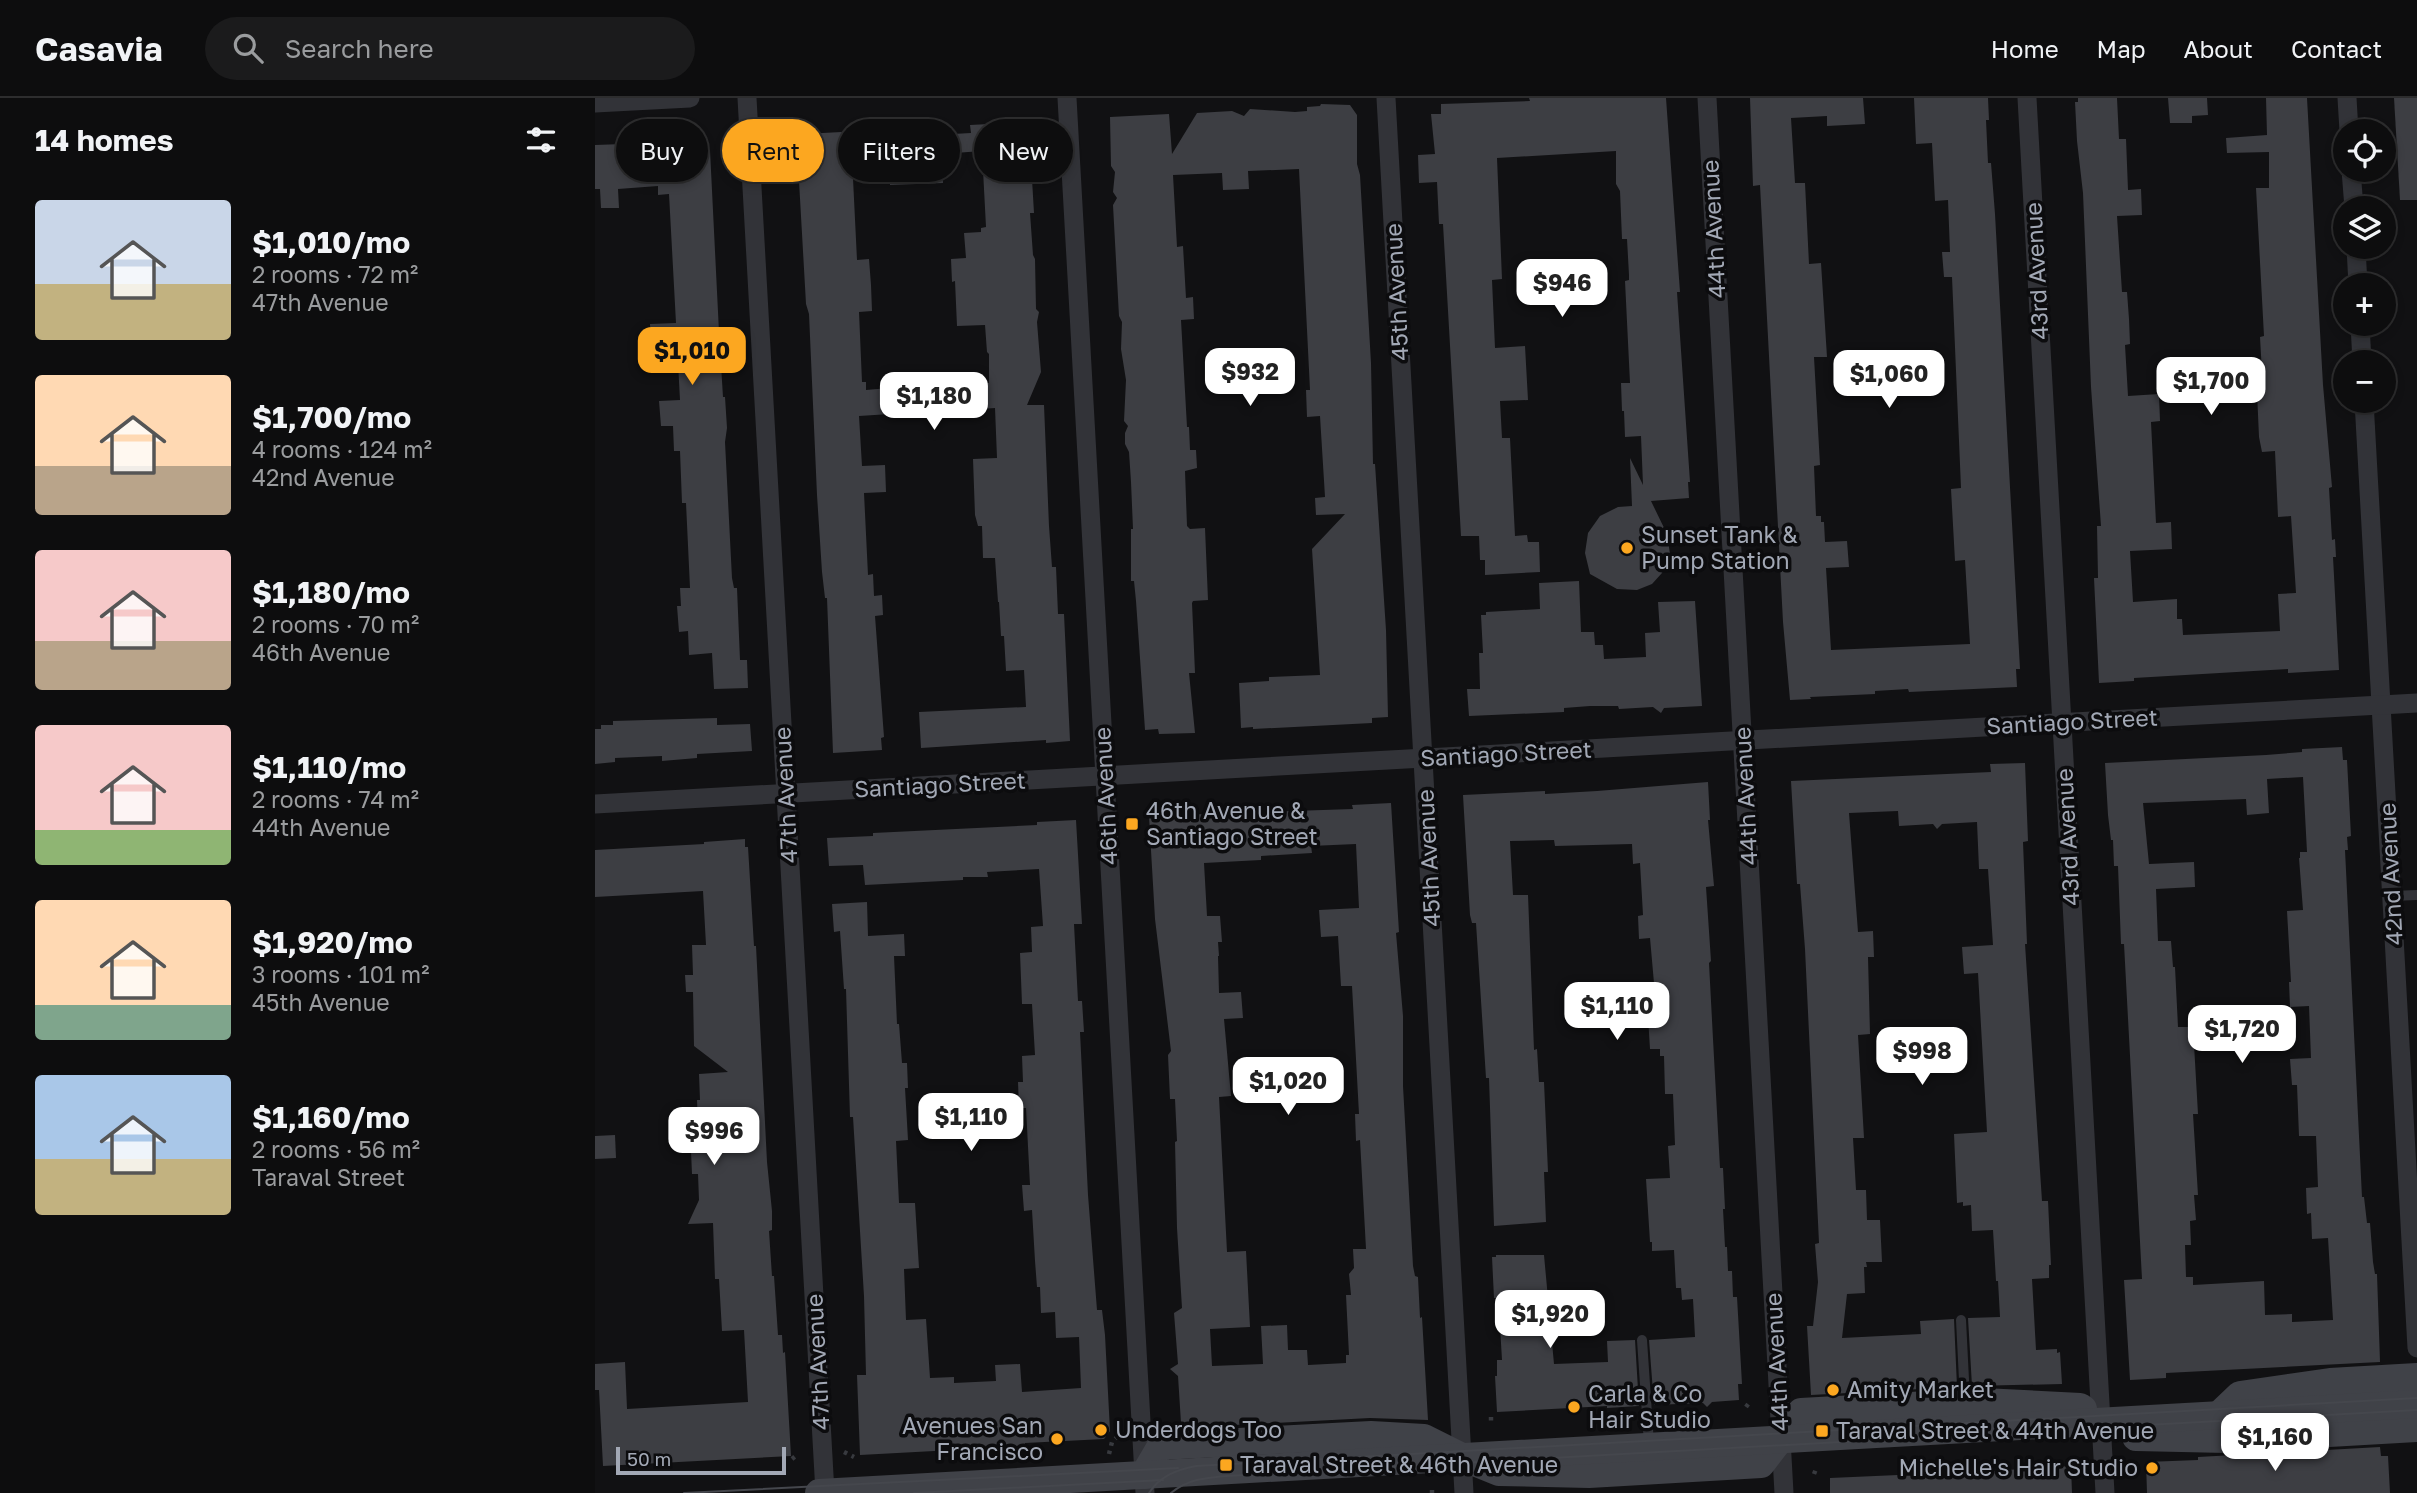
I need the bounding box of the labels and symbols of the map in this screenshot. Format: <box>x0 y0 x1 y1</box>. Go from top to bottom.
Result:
street label: 44th Avenue <box>1695 159 1731 299</box>
street label: 43rd Avenue <box>2018 202 2054 340</box>
street label: 45th Avenue <box>1378 223 1414 362</box>
pin: $946 <box>1521 260 1603 319</box>
pin: $1,010 <box>635 328 749 387</box>
pin: $932 <box>1209 348 1291 408</box>
pin: $1,060 <box>1832 350 1946 410</box>
pin: $1,700 <box>2154 358 2268 417</box>
pin: $1,180 <box>877 372 991 432</box>
place label: Sunset Tank & Pump Station <box>1641 520 1798 574</box>
marker: Sunset Tank & Pump Station <box>1619 540 1635 556</box>
street label: Santiago Street <box>1985 703 2158 739</box>
street label: 47th Avenue <box>767 726 803 864</box>
street label: 46th Avenue <box>1087 726 1123 866</box>
street label: 44th Avenue <box>1727 726 1763 866</box>
street label: Santiago Street <box>1419 735 1592 771</box>
street label: Santiago Street <box>853 766 1026 802</box>
street label: 43rd Avenue <box>2049 768 2085 906</box>
street label: 45th Avenue <box>1410 789 1446 928</box>
place label: 46th Avenue & Santiago Street <box>1146 796 1318 850</box>
street label: 42nd Avenue <box>2372 802 2408 946</box>
marker: 46th Avenue & Santiago Street <box>1124 816 1140 832</box>
pin: $1,110 <box>1560 982 1674 1042</box>
pin: $1,720 <box>2185 1006 2299 1065</box>
pin: $998 <box>1881 1028 1963 1087</box>
pin: $1,020 <box>1231 1058 1345 1117</box>
pin: $1,110 <box>914 1094 1028 1153</box>
pin: $996 <box>673 1108 755 1167</box>
pin: $1,920 <box>1493 1290 1607 1350</box>
street label: 44th Avenue <box>1758 1292 1794 1432</box>
street label: 47th Avenue <box>799 1293 835 1431</box>
place label: Amity Market <box>1847 1375 1994 1403</box>
place label: Carla & Co Hair Studio <box>1588 1379 1711 1433</box>
marker: Amity Market <box>1825 1382 1841 1398</box>
marker: Carla & Co Hair Studio <box>1566 1399 1582 1415</box>
place label: Avenues San Francisco <box>902 1411 1043 1465</box>
pin: $1,160 <box>2218 1414 2332 1473</box>
place label: Underdogs Too <box>1115 1415 1282 1443</box>
place label: Taraval Street & 44th Avenue <box>1836 1416 2154 1444</box>
marker: Underdogs Too <box>1093 1422 1109 1438</box>
marker: Taraval Street & 44th Avenue <box>1814 1423 1830 1439</box>
marker: Avenues San Francisco <box>1049 1431 1065 1447</box>
scale bar <box>616 1444 786 1476</box>
place label: Taraval Street & 46th Avenue <box>1240 1450 1558 1478</box>
place label: Michelle's Hair Studio <box>1899 1453 2138 1481</box>
marker: Taraval Street & 46th Avenue <box>1218 1457 1234 1473</box>
marker: Michelle's Hair Studio <box>2144 1460 2160 1476</box>

